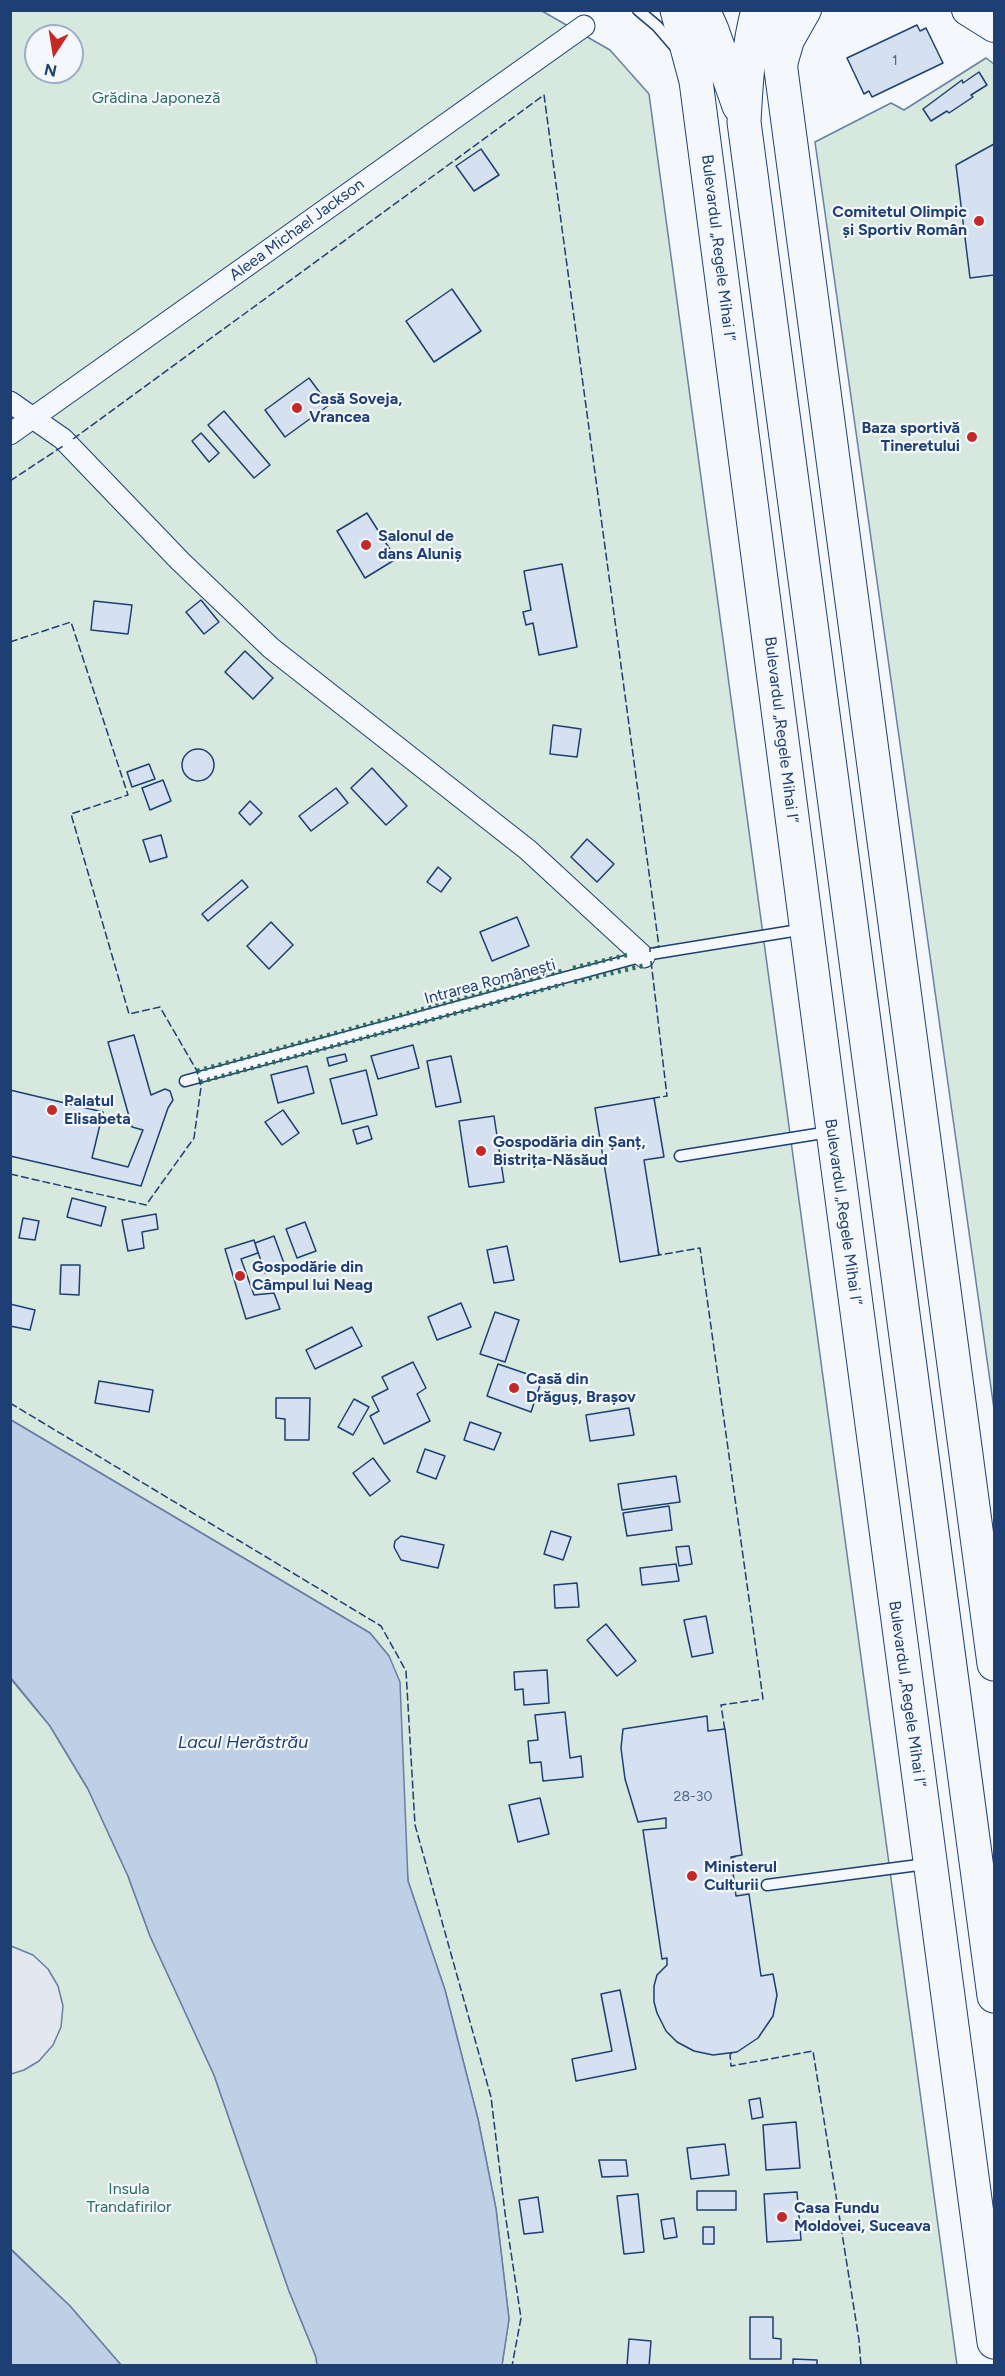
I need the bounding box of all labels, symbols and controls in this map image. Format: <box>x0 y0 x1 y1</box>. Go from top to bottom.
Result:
north arrow <box>24 24 84 84</box>
house number: 1 <box>892 53 898 69</box>
text: N <box>43 60 59 81</box>
park label: Grădina Japoneză <box>92 88 220 108</box>
street label: Bulevardul „Regele Mihai I” <box>697 154 739 342</box>
street label: Aleea Michael Jackson <box>226 175 368 285</box>
place label: Comitetul Olimpic și Sportiv Român <box>832 202 967 240</box>
marker: Comitetul Olimpic și Sportiv Român <box>972 214 986 228</box>
place label: Casă Soveja, Vrancea <box>309 389 402 427</box>
marker: Casă Soveja, Vrancea <box>290 401 304 415</box>
place label: Baza sportivă Tineretului <box>862 418 960 456</box>
marker: Baza sportivă Tineretului <box>965 430 979 444</box>
place label: Salonul de dans Aluniș <box>378 526 462 564</box>
marker: Salonul de dans Aluniș <box>359 538 373 552</box>
street label: Bulevardul „Regele Mihai I” <box>760 636 802 824</box>
street label: Intrarea Românești <box>422 955 558 1009</box>
place label: Palatul Elisabeta <box>64 1091 131 1129</box>
marker: Palatul Elisabeta <box>45 1103 59 1117</box>
street label: Bulevardul „Regele Mihai I” <box>820 1118 866 1306</box>
place label: Gospodăria din Șanț, Bistrița-Năsăud <box>493 1132 646 1170</box>
marker: Gospodăria din Șanț, Bistrița-Năsăud <box>474 1144 488 1158</box>
place label: Gospodărie din Câmpul lui Neag <box>252 1257 373 1295</box>
marker: Gospodărie din Câmpul lui Neag <box>233 1269 247 1283</box>
place label: Casă din Drăguș, Brașov <box>526 1369 636 1407</box>
marker: Casă din Drăguș, Brașov <box>507 1381 521 1395</box>
street label: Bulevardul „Regele Mihai I” <box>884 1600 930 1788</box>
water label: Lacul Herăstrău <box>178 1732 308 1754</box>
house number: 28-30 <box>674 1789 712 1805</box>
place label: Ministerul Culturii <box>704 1857 777 1895</box>
marker: Ministerul Culturii <box>685 1869 699 1883</box>
park label: Insula Trandafirilor <box>86 2179 172 2217</box>
place label: Casa Fundu Moldovei, Suceava <box>794 2198 931 2236</box>
marker: Casa Fundu Moldovei, Suceava <box>775 2210 789 2224</box>

